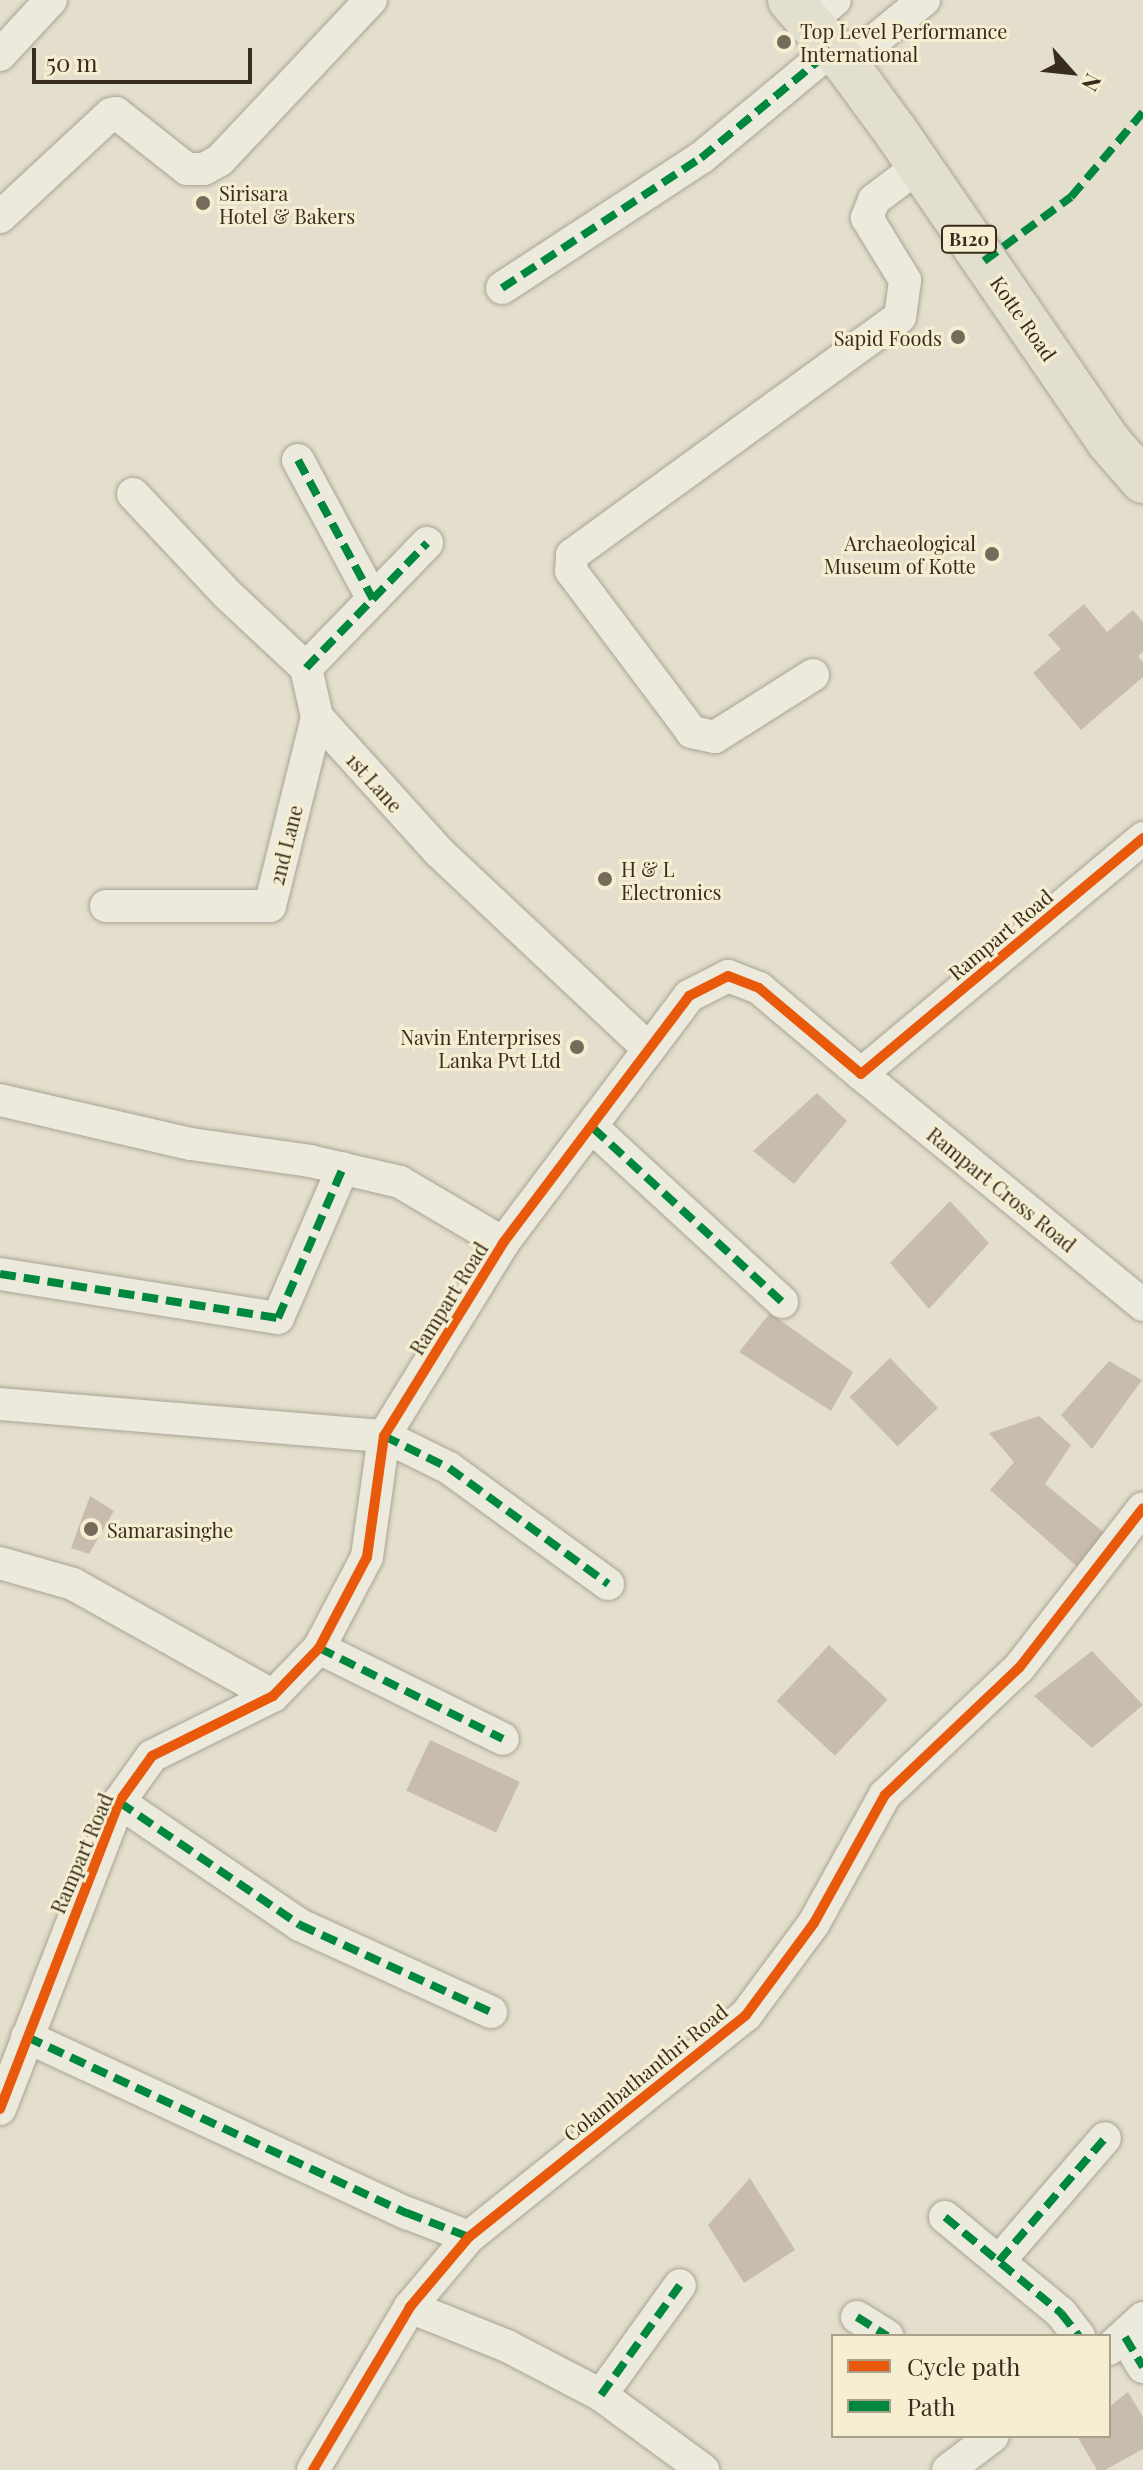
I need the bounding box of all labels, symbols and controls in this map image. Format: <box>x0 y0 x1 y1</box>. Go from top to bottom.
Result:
place label: Top Level Performance International <box>800 18 1007 65</box>
scale bar <box>36 32 256 82</box>
north arrow <box>1031 32 1111 112</box>
marker: Top Level Performance International <box>775 33 793 51</box>
text: 50 m <box>46 46 98 78</box>
text: N <box>1075 69 1109 97</box>
place label: Sirisara Hotel & Bakers <box>219 180 355 227</box>
marker: Sirisara Hotel & Bakers <box>194 194 212 212</box>
road number: B120 <box>939 225 999 253</box>
street label: Kotte Road <box>986 271 1062 365</box>
place label: Sapid Foods <box>834 325 942 349</box>
marker: Sapid Foods <box>949 328 967 346</box>
place label: Archaeological Museum of Kotte <box>824 530 976 577</box>
marker: Archaeological Museum of Kotte <box>983 545 1001 563</box>
street label: 1st Lane <box>342 747 408 817</box>
street label: 2nd Lane <box>263 802 307 888</box>
place label: H & L Electronics <box>621 856 722 903</box>
marker: H & L Electronics <box>596 870 614 888</box>
street label: Rampart Road <box>943 883 1057 985</box>
place label: Navin Enterprises Lanka Pvt Ltd <box>400 1024 561 1071</box>
marker: Navin Enterprises Lanka Pvt Ltd <box>568 1038 586 1056</box>
street label: Rampart Cross Road <box>923 1122 1081 1256</box>
street label: Rampart Road <box>404 1237 492 1359</box>
place label: Samarasinghe <box>107 1517 233 1541</box>
marker: Samarasinghe <box>82 1520 100 1538</box>
street label: Rampart Road <box>45 1789 117 1917</box>
street label: Colambathanthri Road <box>558 1998 732 2146</box>
legend <box>831 2334 1111 2438</box>
text: Cycle path <box>907 2350 1020 2382</box>
text: Path <box>907 2390 955 2422</box>

